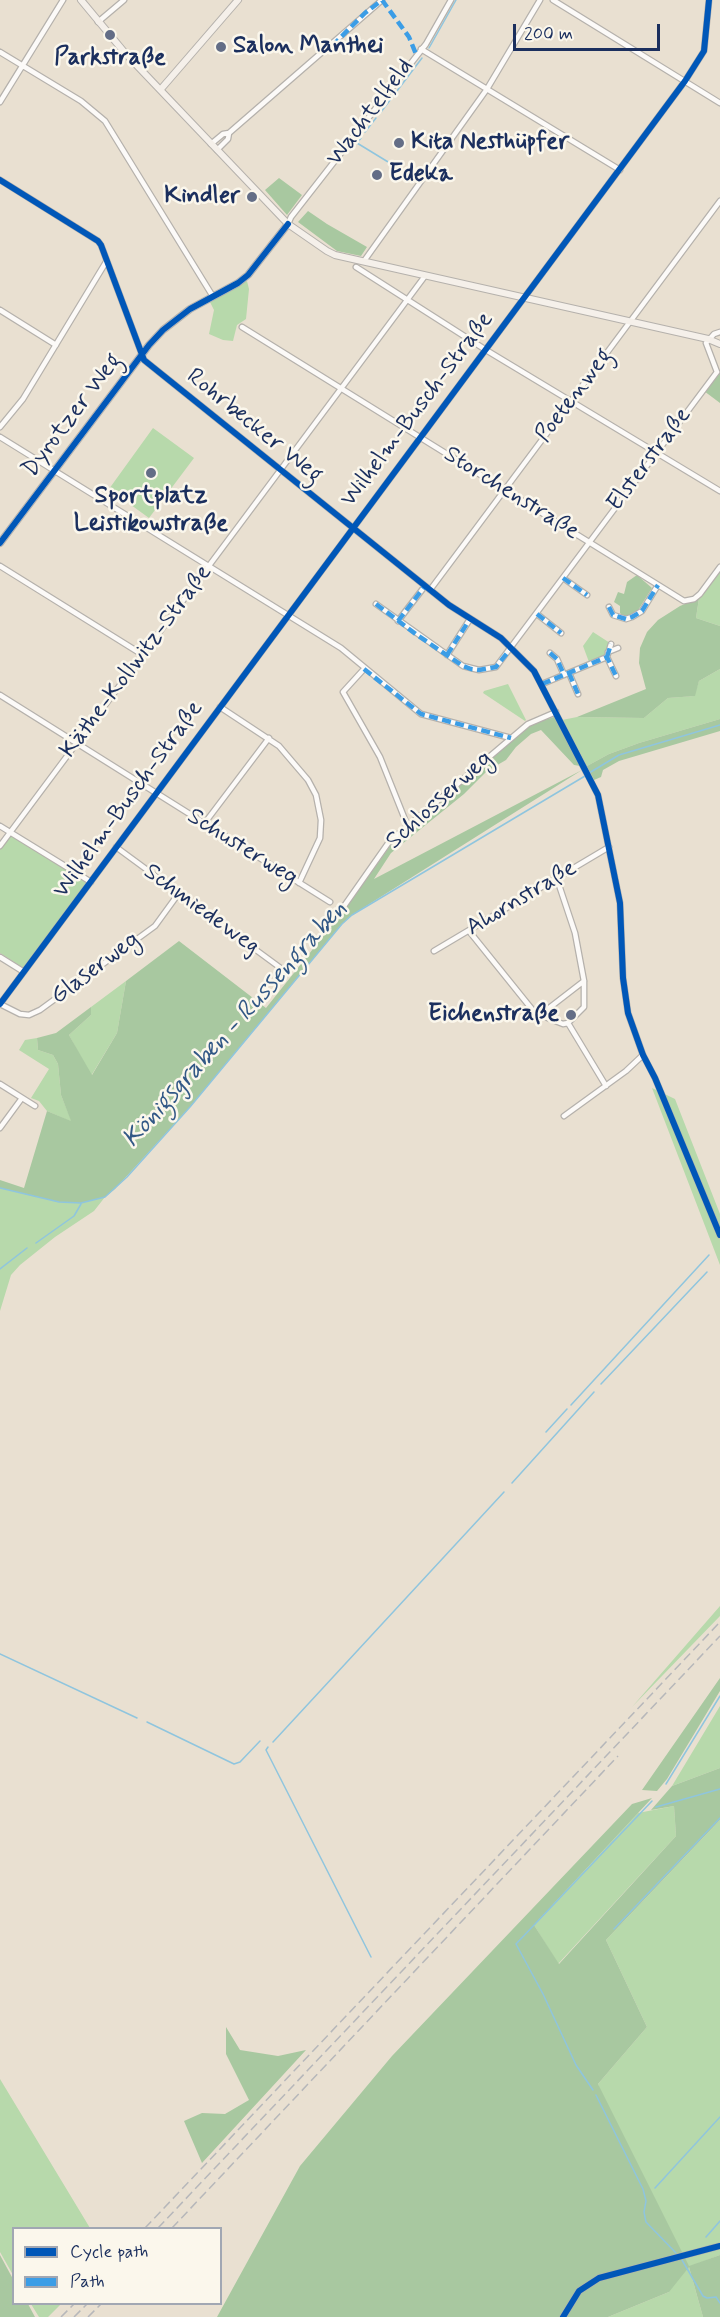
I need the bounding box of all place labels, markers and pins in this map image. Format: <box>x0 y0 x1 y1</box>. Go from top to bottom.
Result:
marker: Parkstraße <box>103 28 117 42</box>
place label: Salon Manthei <box>233 33 383 61</box>
marker: Salon Manthei <box>214 40 228 54</box>
place label: Parkstraße <box>54 45 166 73</box>
place label: Kita Nesthüpfer <box>411 129 569 157</box>
marker: Kita Nesthüpfer <box>392 136 406 150</box>
place label: Edeka <box>389 161 453 189</box>
marker: Edeka <box>370 168 384 182</box>
place label: Kindler <box>164 183 240 211</box>
marker: Kindler <box>245 190 259 204</box>
marker: Sportplatz Leistikowstraße <box>144 466 158 480</box>
place label: Sportplatz Leistikowstraße <box>74 483 228 539</box>
place label: Eichenstraße <box>428 1001 559 1029</box>
marker: Eichenstraße <box>564 1008 578 1022</box>

